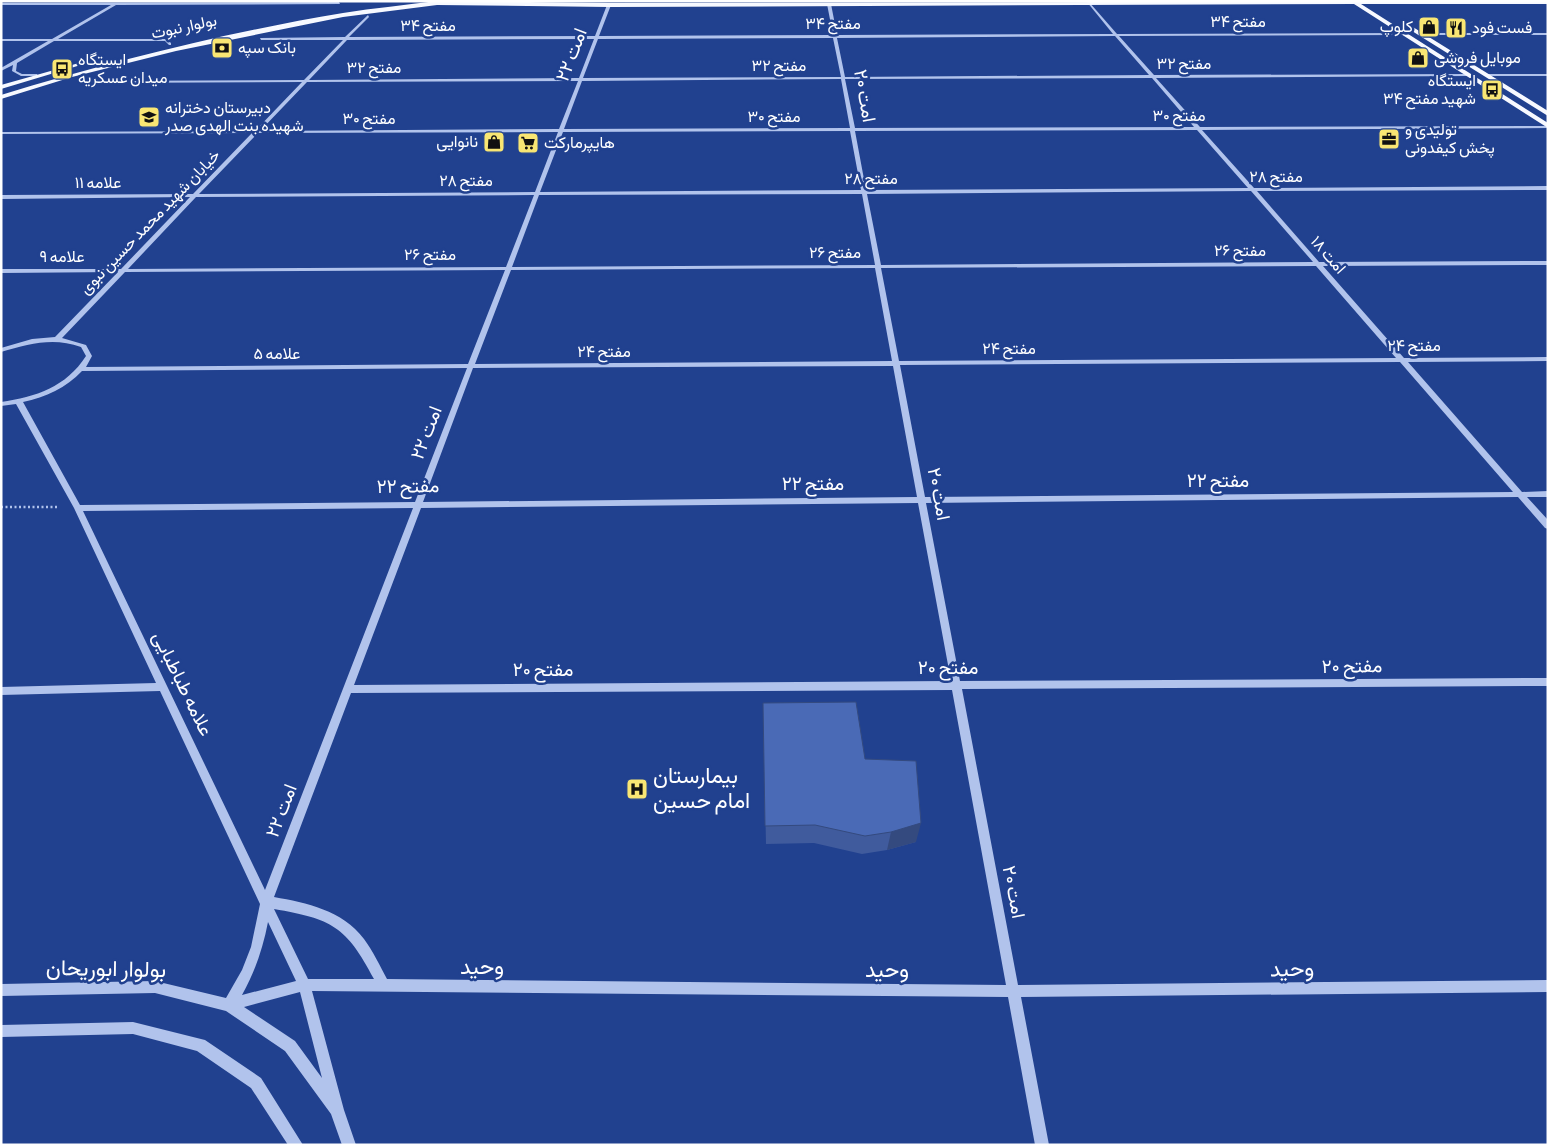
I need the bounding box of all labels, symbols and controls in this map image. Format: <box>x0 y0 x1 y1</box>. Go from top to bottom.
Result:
street label: بولوار نبوت <box>150 12 219 44</box>
street label: مفتح ۳۴ <box>1210 14 1266 33</box>
shop icon: کلوپ <box>1417 15 1441 39</box>
street label: مفتح ۳۴ <box>805 16 861 35</box>
restaurant icon: فست فود <box>1444 16 1468 40</box>
street label: مفتح ۳۴ <box>400 18 456 37</box>
place label: کلوپ <box>1380 19 1413 38</box>
place label: فست فود <box>1472 20 1532 38</box>
street label: امت ۲۲ <box>553 26 591 84</box>
bank icon: بانک سپه <box>210 36 234 60</box>
place label: بانک سپه <box>238 40 296 59</box>
shop icon: موبایل فروشی <box>1406 46 1430 70</box>
place label: موبایل فروشی <box>1434 50 1521 68</box>
place label: ایستگاه میدان عسکریه <box>78 52 168 88</box>
street label: مفتح ۳۲ <box>1157 56 1211 75</box>
bus stop icon: ایستگاه میدان عسکریه <box>50 57 74 81</box>
street label: مفتح ۳۲ <box>752 58 806 77</box>
street label: مفتح ۳۲ <box>347 60 401 79</box>
street label: امت ۲۰ <box>850 68 878 124</box>
place label: ایستگاه شهید مفتح ۳۴ <box>1383 73 1476 110</box>
bus stop icon: ایستگاه شهید مفتح ۳۴ <box>1480 78 1504 102</box>
place label: دبیرستان دخترانه شهیده بنت الهدی صدر <box>164 100 304 136</box>
school or university icon: دبیرستان دخترانه شهیده بنت الهدی صدر <box>137 105 161 129</box>
street label: مفتح ۳۰ <box>1152 108 1206 127</box>
street label: مفتح ۳۰ <box>747 109 801 128</box>
street label: مفتح ۳۰ <box>342 111 396 130</box>
place label: تولیدی و پخش کیفدونی <box>1405 122 1495 159</box>
office icon: تولیدی و پخش کیفدونی <box>1377 127 1401 151</box>
shop icon: نانوایی <box>482 130 506 154</box>
supermarket icon: هایپرمارکت <box>516 131 540 155</box>
place label: نانوایی <box>436 134 478 152</box>
place label: هایپرمارکت <box>544 135 615 154</box>
street label: خیابان شهید محمد حسین نبوی <box>77 147 225 299</box>
street label: مفتح ۲۸ <box>1249 169 1303 188</box>
street label: مفتح ۲۸ <box>844 171 898 190</box>
street label: مفتح ۲۸ <box>439 173 493 192</box>
street label: علامه ۱۱ <box>75 175 121 191</box>
street label: امت ۱۸ <box>1308 233 1348 277</box>
street label: مفتح ۲۶ <box>1214 243 1266 262</box>
street label: مفتح ۲۶ <box>809 245 861 264</box>
street label: مفتح ۲۶ <box>404 247 456 266</box>
street label: علامه ۹ <box>39 249 85 265</box>
street label: مفتح ۲۴ <box>1387 338 1441 357</box>
street label: مفتح ۲۴ <box>982 341 1036 360</box>
street label: مفتح ۲۴ <box>577 344 631 363</box>
street label: علامه ۵ <box>254 346 300 362</box>
street label: امت ۲۲ <box>408 404 446 462</box>
street label: امت ۲۰ <box>924 466 952 522</box>
street label: مفتح ۲۲ <box>1187 472 1249 494</box>
street label: مفتح ۲۲ <box>782 475 844 497</box>
street label: مفتح ۲۲ <box>377 477 439 500</box>
street label: علامه طباطبایی <box>148 629 215 739</box>
street label: مفتح ۲۰ <box>1322 657 1383 680</box>
street label: مفتح ۲۰ <box>918 659 978 681</box>
street label: مفتح ۲۰ <box>513 661 573 683</box>
place label: بیمارستان امام حسین <box>653 765 750 815</box>
hospital icon: بیمارستان امام حسین <box>625 777 649 801</box>
street label: امت ۲۲ <box>263 782 301 840</box>
street label: امت ۲۰ <box>999 864 1027 920</box>
street label: وحید <box>460 956 504 980</box>
street label: بولوار ابوریحان <box>46 957 166 983</box>
street label: وحید <box>1270 958 1314 982</box>
street label: وحید <box>865 959 909 983</box>

